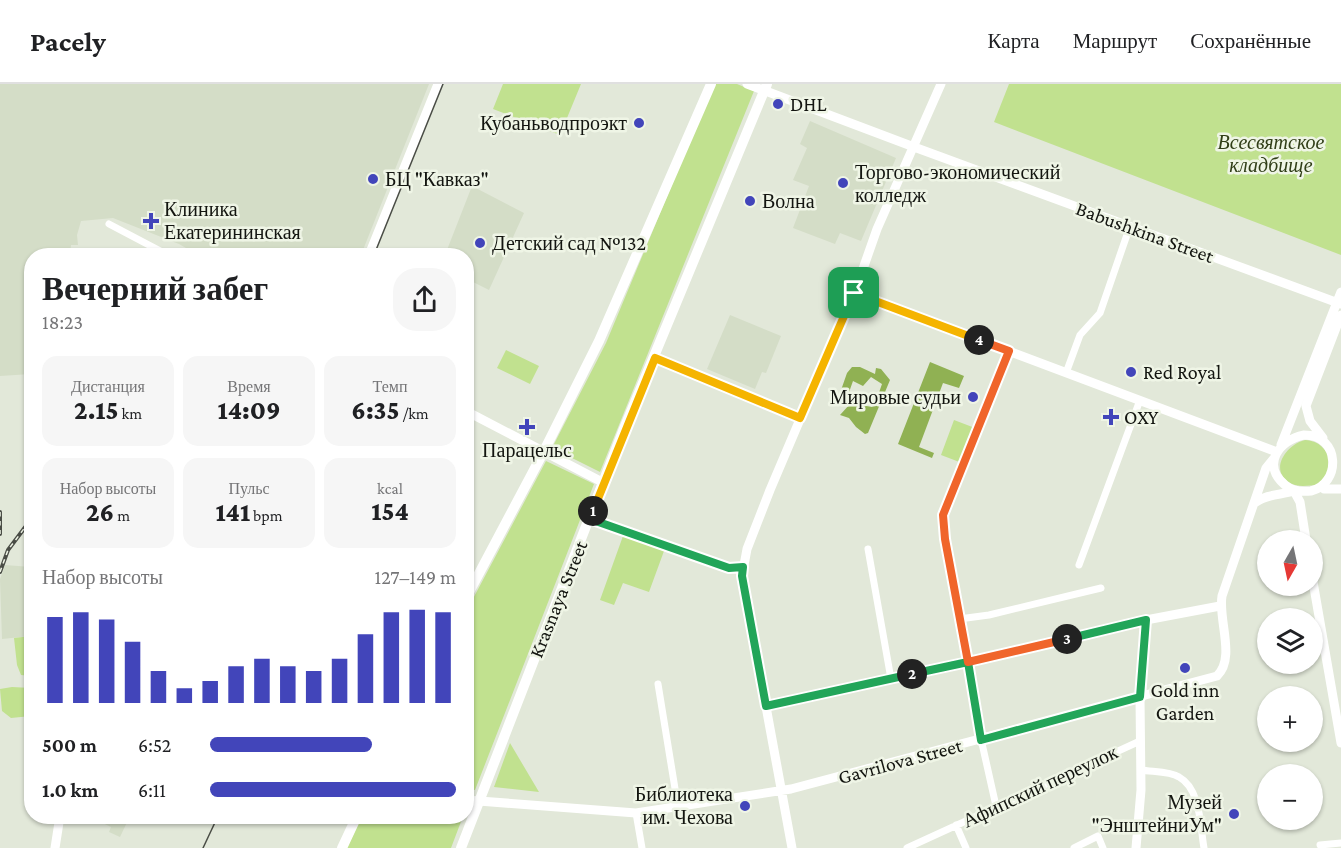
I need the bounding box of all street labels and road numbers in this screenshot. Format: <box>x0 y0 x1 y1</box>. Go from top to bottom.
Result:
street label: Babushkina Street <box>1073 197 1217 267</box>
street label: Krasnaya Street <box>525 537 593 661</box>
street label: Gavrilova Street <box>836 734 965 788</box>
street label: Афипский переулок <box>959 740 1122 832</box>

